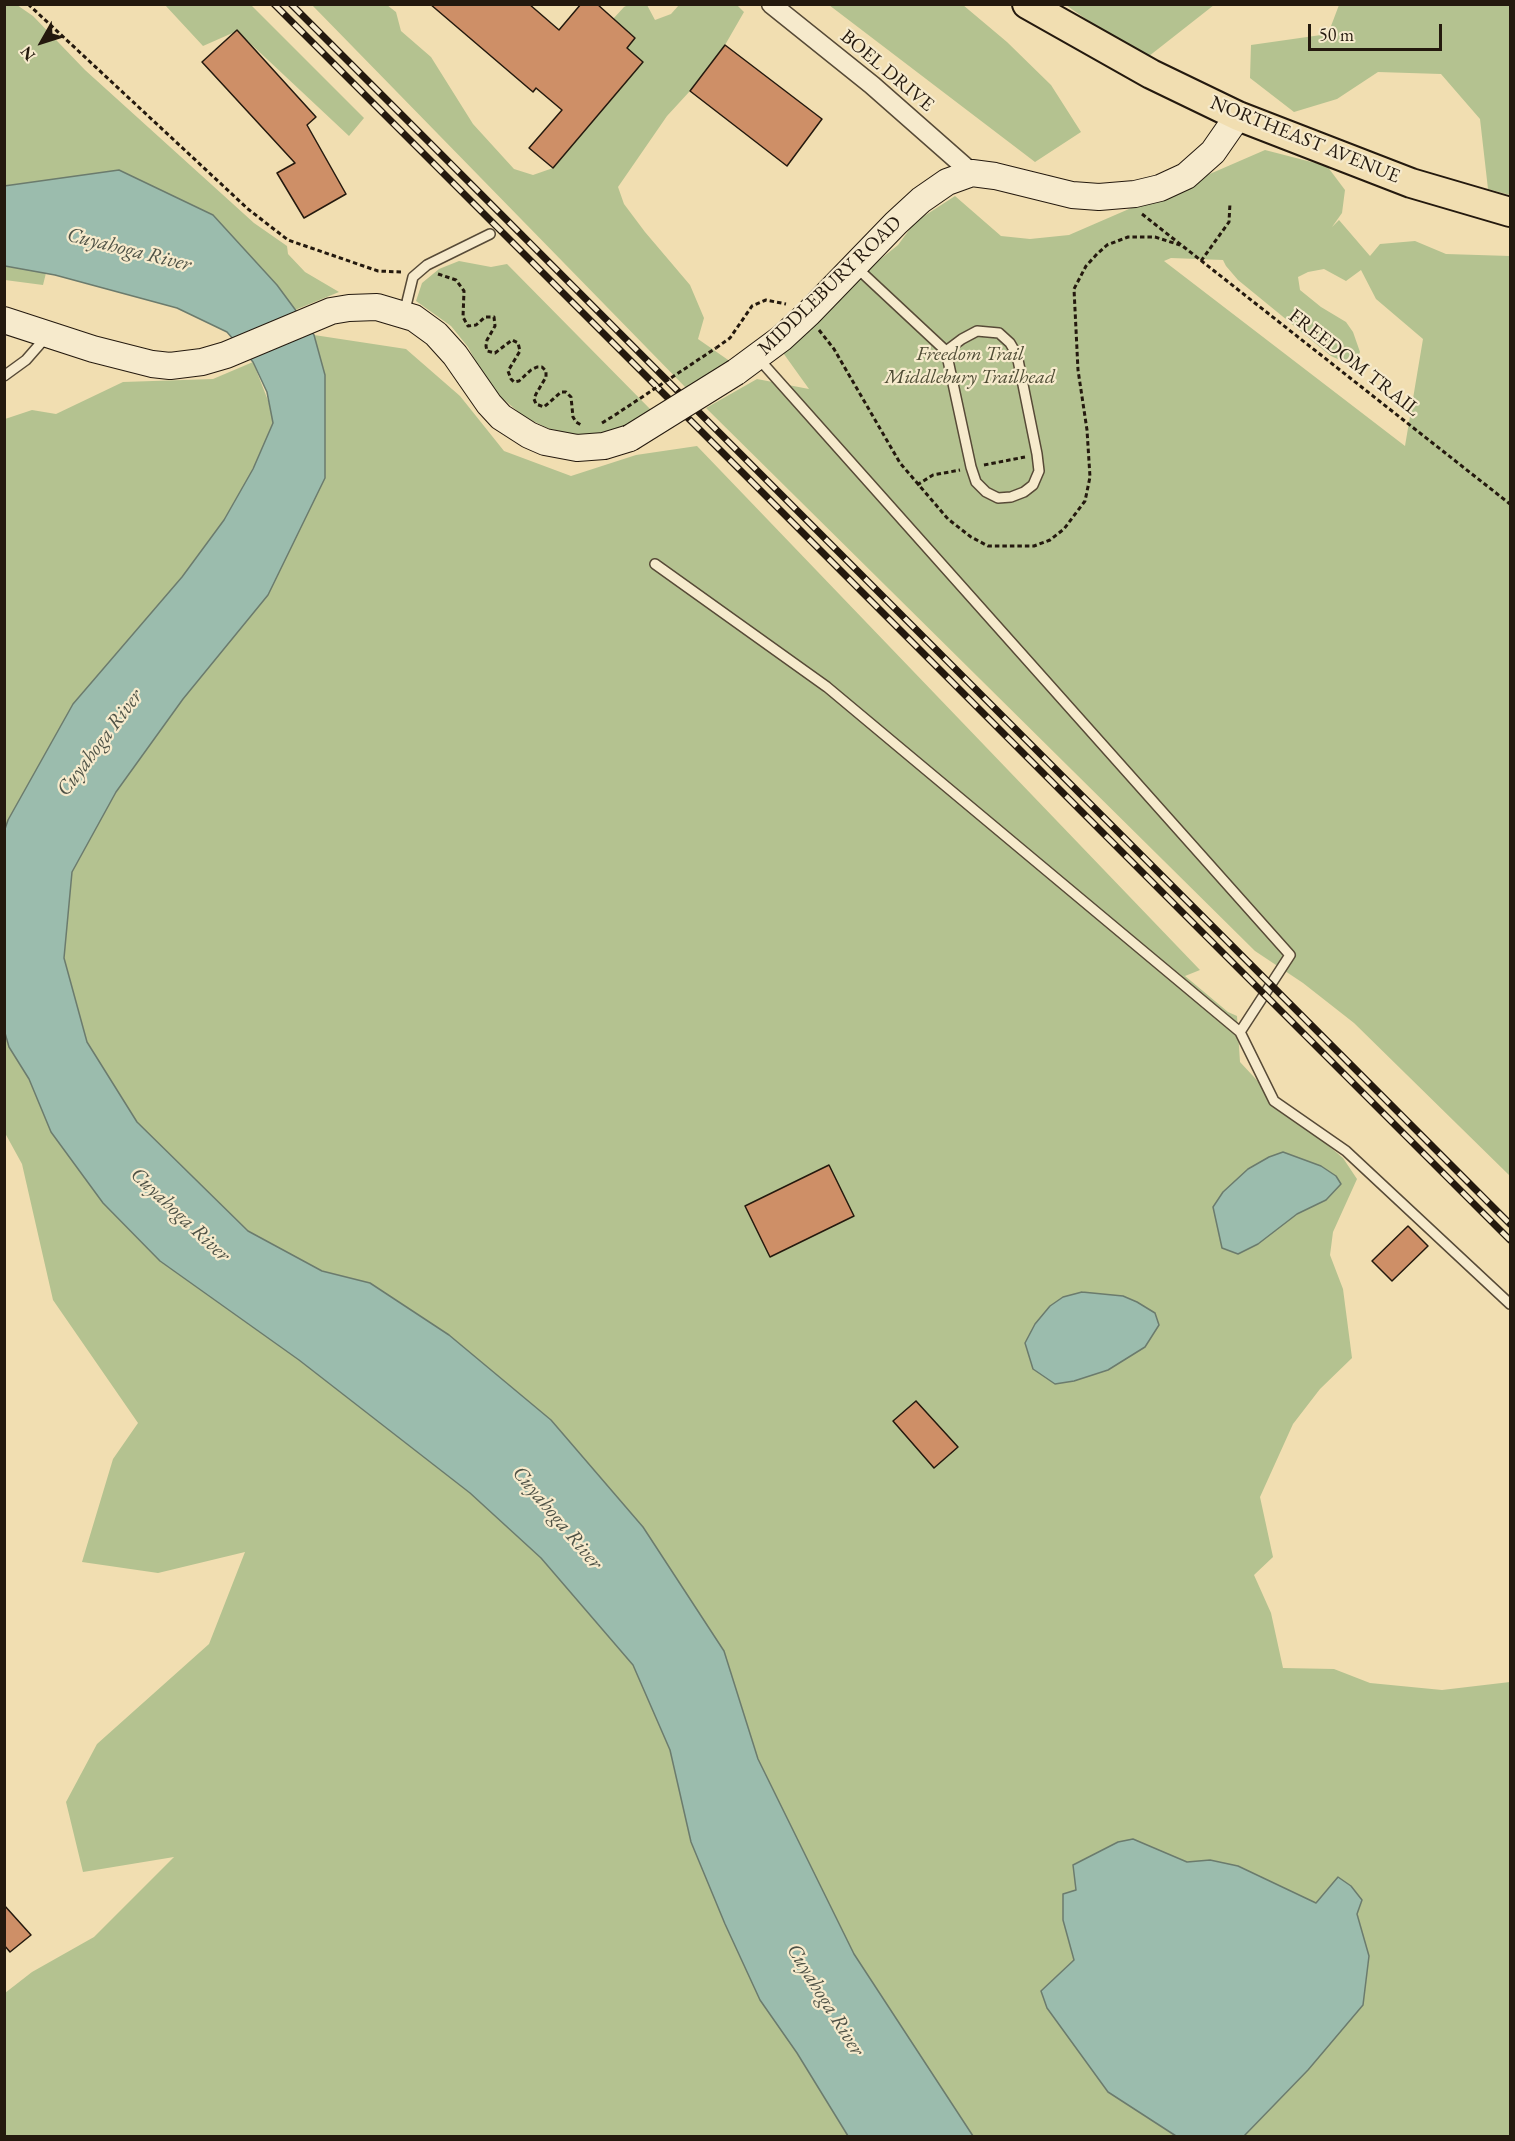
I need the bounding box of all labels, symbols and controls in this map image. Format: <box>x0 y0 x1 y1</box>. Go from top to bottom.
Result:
north arrow <box>12 12 72 72</box>
scale bar <box>1311 12 1444 50</box>
text: 50 m <box>1319 23 1354 46</box>
street label: BOEL DRIVE <box>835 25 939 117</box>
text: N <box>15 42 40 65</box>
street label: NORTHEAST AVENUE <box>1207 91 1403 189</box>
street label: MIDDLEBURY ROAD <box>753 211 907 361</box>
water label: Cuyahoga River <box>64 222 194 278</box>
street label: FREEDOM TRAIL <box>1283 304 1425 422</box>
park label: Freedom Trail Middlebury Trailhead <box>885 343 1055 390</box>
water label: Cuyahoga River <box>52 685 148 801</box>
water label: Cuyahoga River <box>125 1162 235 1268</box>
water label: Cuyahoga River <box>506 1461 608 1575</box>
water label: Cuyahoga River <box>781 1939 869 2061</box>

